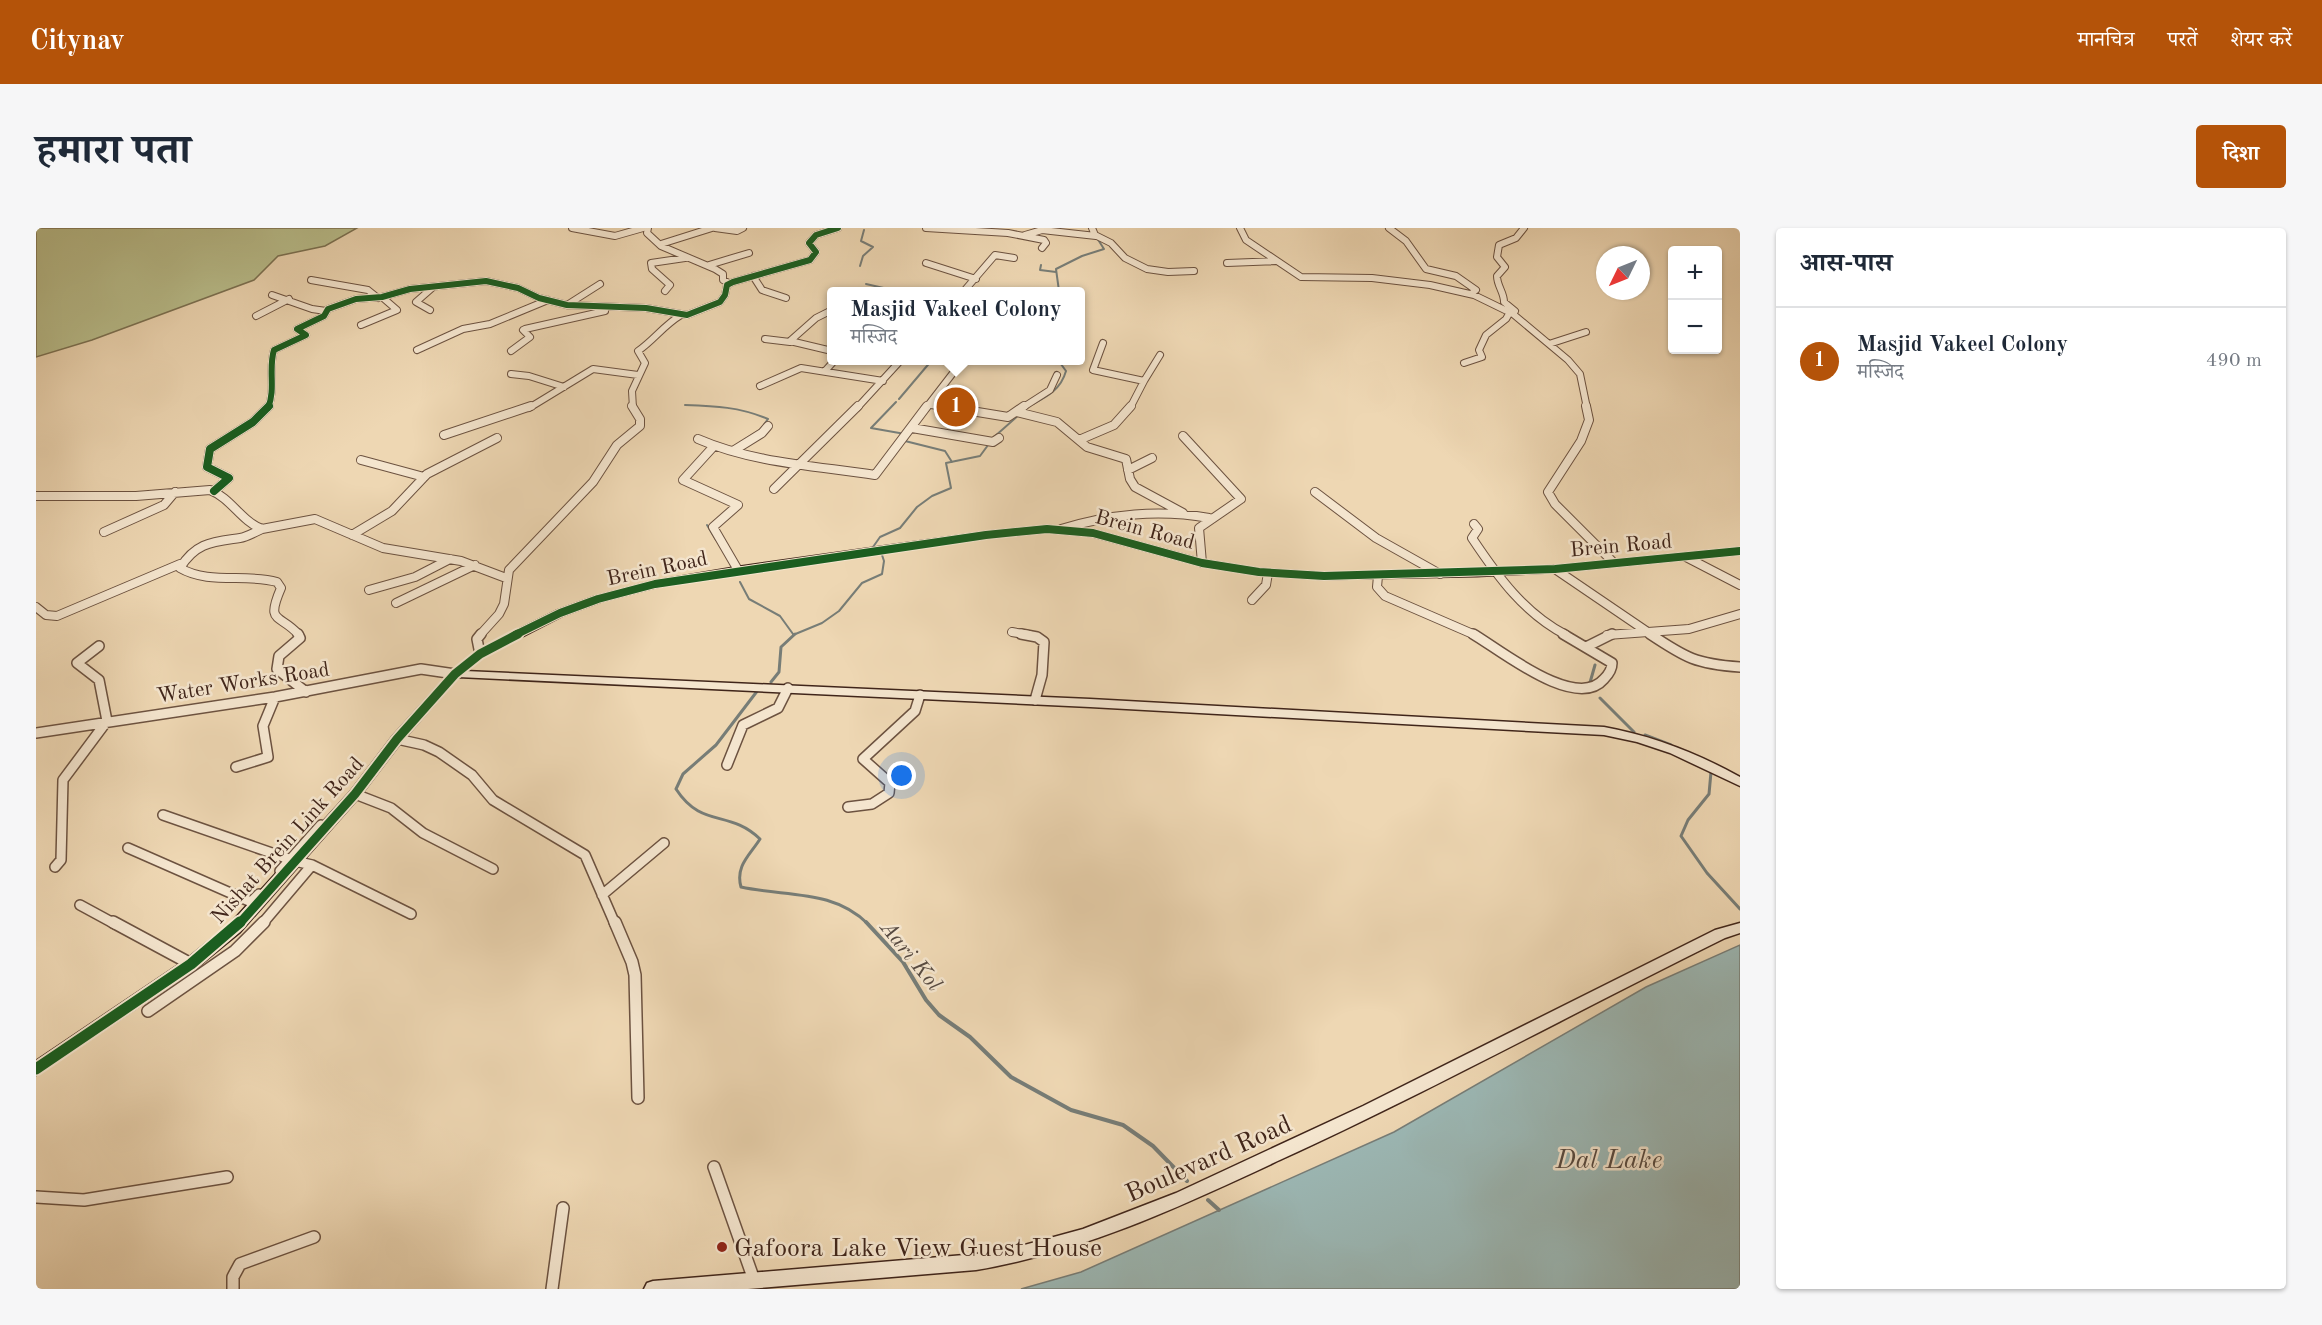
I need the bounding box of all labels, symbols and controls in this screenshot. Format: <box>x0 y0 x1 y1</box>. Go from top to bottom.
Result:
text: Citynav <box>30 28 125 56</box>
text: मानचित्र <box>2078 30 2134 51</box>
text: परतें <box>2167 30 2197 51</box>
text: शेयर करें <box>2230 30 2292 51</box>
button: दिशा <box>2196 125 2286 188</box>
text: हमारा पता <box>36 131 191 173</box>
north arrow <box>1596 246 1650 300</box>
map controls <box>1668 246 1722 354</box>
button: + <box>1668 246 1722 300</box>
text: आस-पास <box>1800 251 1892 277</box>
popup <box>827 287 1085 365</box>
text: Masjid Vakeel Colony <box>850 299 1062 321</box>
button: − <box>1668 300 1722 354</box>
text: मस्जिद <box>850 328 897 348</box>
text: Masjid Vakeel Colony <box>1857 334 2068 356</box>
text: 1 <box>1814 351 1825 371</box>
text: 490 m <box>2206 351 2262 371</box>
text: मस्जिद <box>1857 363 1904 383</box>
pin: 1 <box>936 384 976 429</box>
street label: Brein Road <box>1092 507 1197 554</box>
street label: Brein Road <box>1569 532 1673 561</box>
street label: Brein Road <box>605 549 710 590</box>
street label: Water Works Road <box>155 659 331 708</box>
street label: Nishat Brein Link Road <box>208 754 368 928</box>
your location <box>887 761 916 790</box>
water label: Aari Kol <box>875 916 946 996</box>
street label: Boulevard Road <box>1122 1112 1296 1208</box>
water label: Dal Lake <box>1554 1147 1663 1174</box>
place label: Gafoora Lake View Guest House <box>734 1236 1102 1262</box>
marker: Gafoora Lake View Guest House <box>715 1240 729 1254</box>

